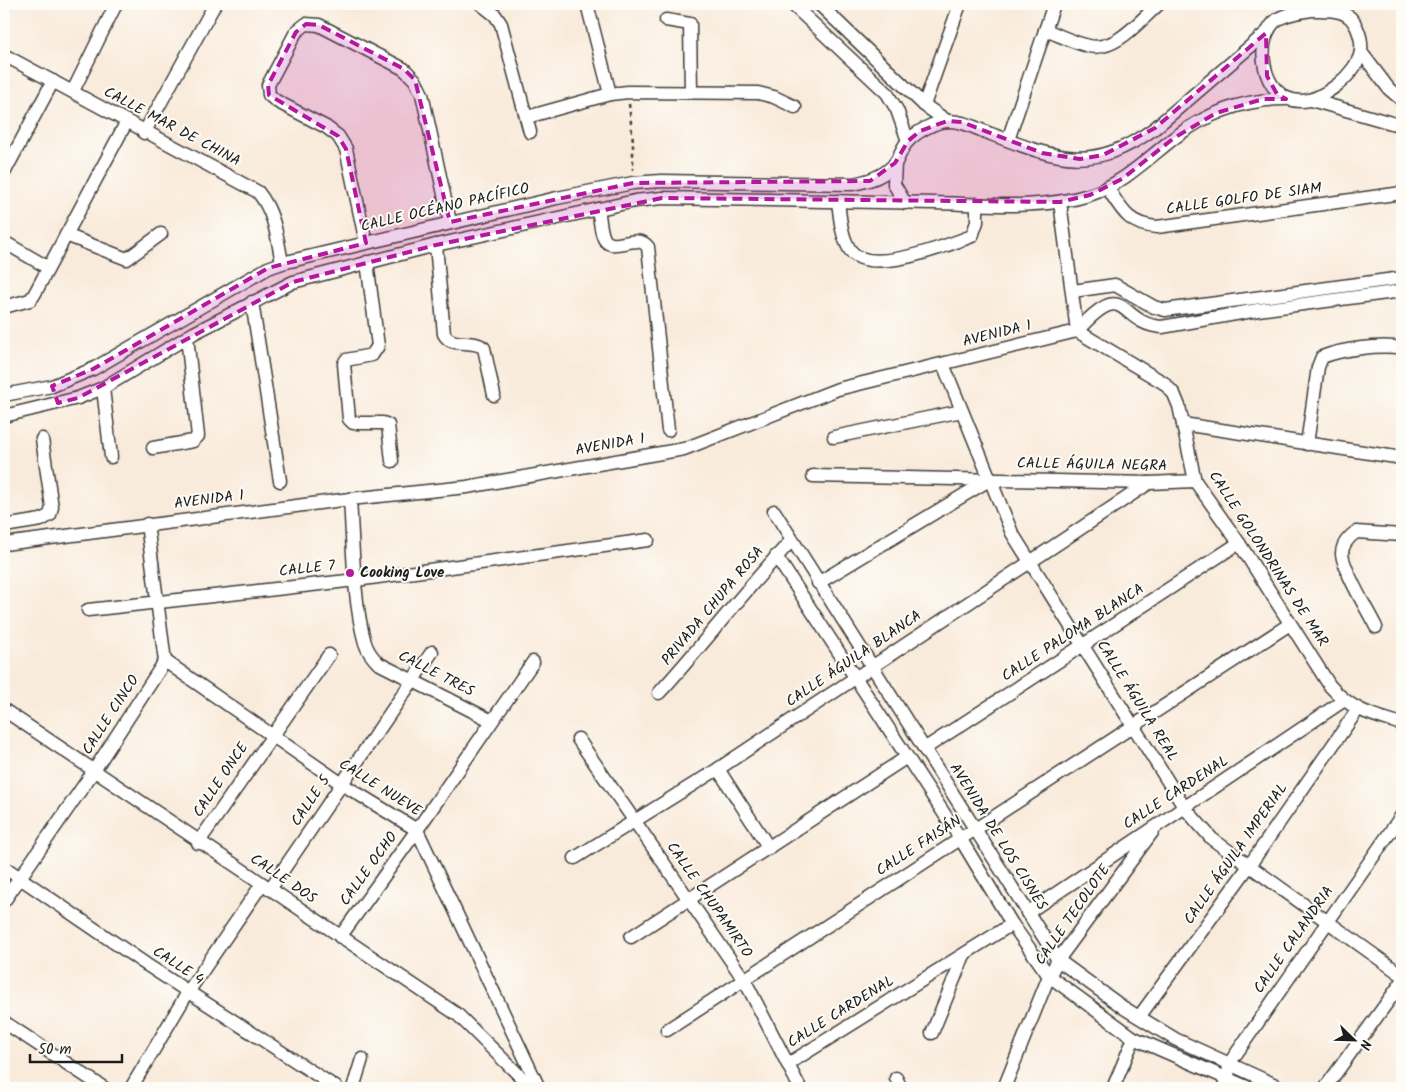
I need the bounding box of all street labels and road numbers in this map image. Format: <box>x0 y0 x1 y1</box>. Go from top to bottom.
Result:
street label: CALLE MAR DE CHINA <box>99 81 245 173</box>
street label: CALLE GOLFO DE SIAM <box>1165 176 1324 222</box>
street label: CALLE OCÉANO PACÍFICO <box>358 177 532 239</box>
street label: AVENIDA 1 <box>960 314 1034 354</box>
street label: AVENIDA 1 <box>573 427 647 463</box>
street label: CALLE ÁGUILA NEGRA <box>1017 452 1167 478</box>
street label: CALLE GOLONDRINAS DE MAR <box>1202 466 1334 652</box>
street label: AVENIDA 1 <box>173 484 246 516</box>
street label: PRIVADA CHUPA ROSA <box>656 541 770 671</box>
street label: CALLE 7 <box>278 554 337 584</box>
street label: CALLE PALOMA BLANCA <box>997 578 1149 688</box>
street label: CALLE ÁGUILA BLANCA <box>781 604 927 714</box>
street label: CALLE ÁGUILA REAL <box>1090 636 1184 766</box>
street label: CALLE TRES <box>394 645 478 704</box>
street label: CALLE CINCO <box>76 670 146 760</box>
street label: CALLE ONCE <box>187 736 256 823</box>
street label: CALLE CARDENAL <box>1118 750 1234 836</box>
street label: CALLE NUEVE <box>334 753 427 824</box>
street label: AVENIDA DE LOS CISNES <box>943 759 1053 915</box>
street label: CALLE 5 <box>285 770 338 831</box>
street label: CALLE ÁGUILA IMPERIAL <box>1178 778 1294 930</box>
street label: CALLE FAISÁN <box>871 809 967 883</box>
street label: CALLE OCHO <box>334 827 404 911</box>
street label: CALLE CHUPAMIRTO <box>660 837 758 963</box>
street label: CALLE DOS <box>245 848 321 910</box>
street label: CALLE TECOLOTE <box>1029 859 1117 970</box>
street label: CALLE CALANDRIA <box>1248 881 1340 999</box>
street label: CALLE 4 <box>147 940 209 992</box>
street label: CALLE CARDENAL <box>783 969 899 1055</box>

